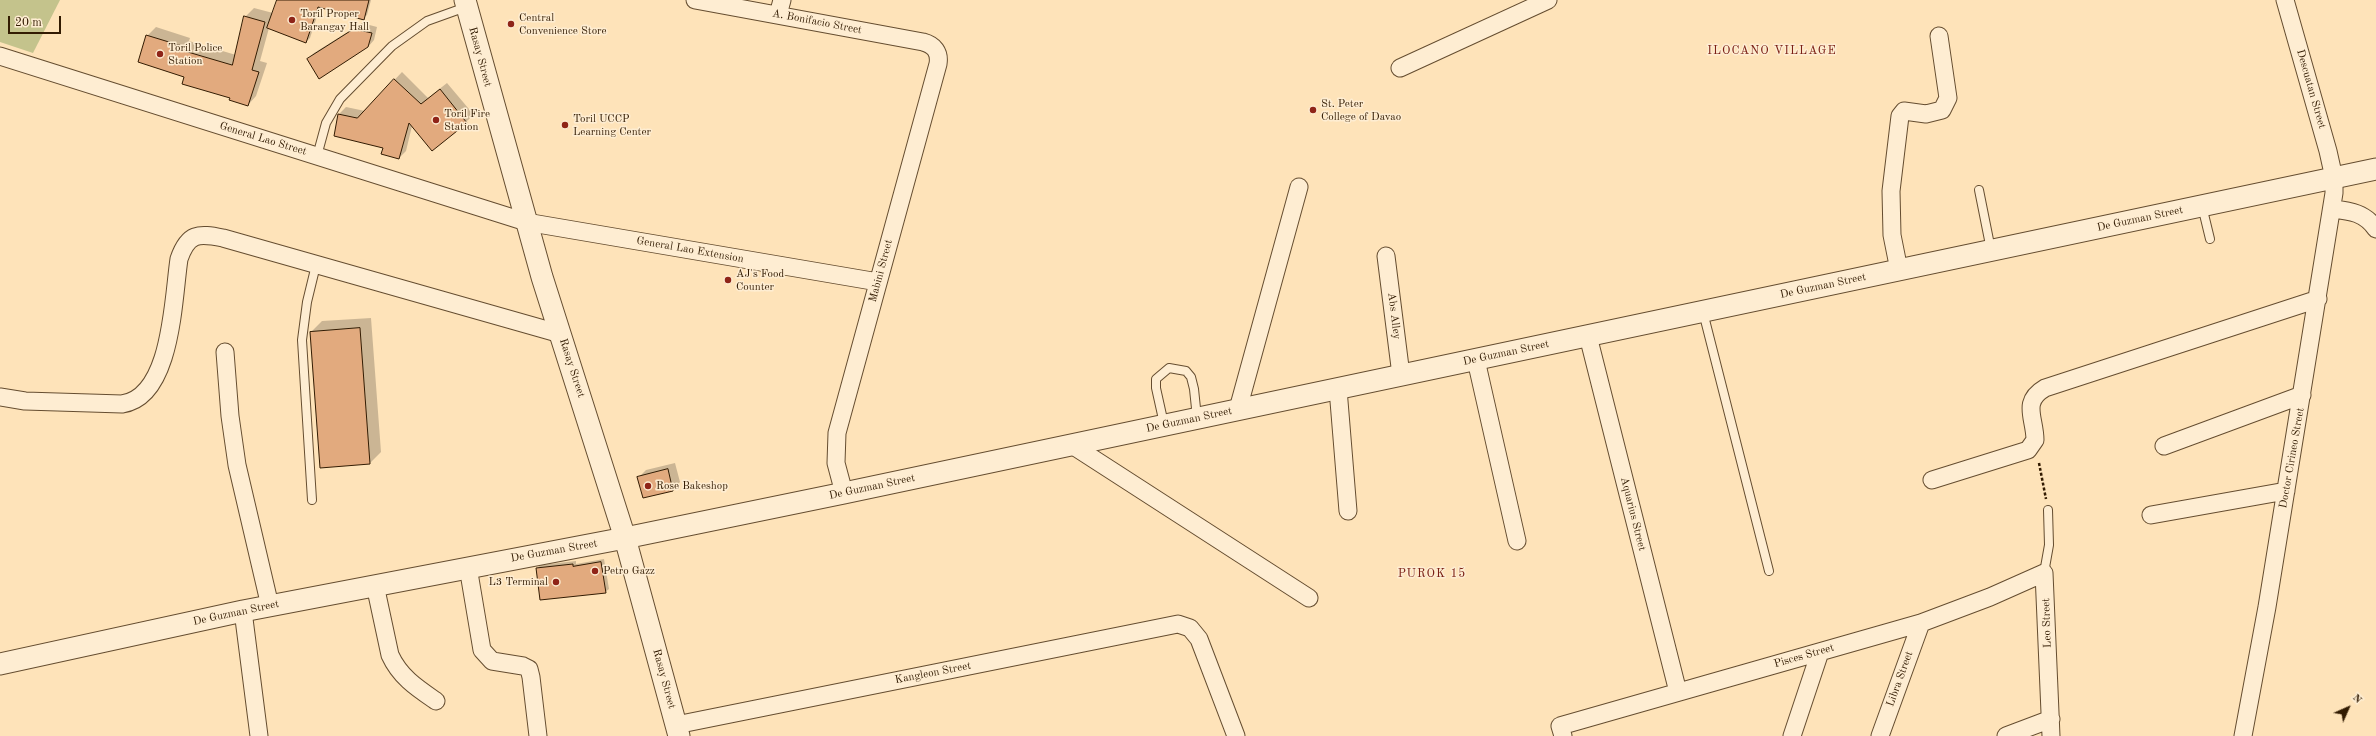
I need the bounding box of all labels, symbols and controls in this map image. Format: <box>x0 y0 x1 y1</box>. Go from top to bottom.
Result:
place label: Toril Proper Barangay Hall <box>300 7 369 33</box>
street label: A. Bonifacio Street <box>771 7 863 37</box>
scale bar <box>10 8 63 34</box>
place label: Central Convenience Store <box>519 11 607 37</box>
marker: Toril Proper Barangay Hall <box>287 15 297 25</box>
text: 20 m <box>15 17 42 29</box>
marker: Central Convenience Store <box>506 19 516 29</box>
street label: Rasay Street <box>466 26 494 88</box>
place label: Toril Police Station <box>168 41 222 67</box>
district label: ILOCANO VILLAGE <box>1707 44 1837 58</box>
street label: Descuatan Street <box>2293 48 2329 130</box>
marker: Toril Police Station <box>155 49 165 59</box>
place label: St. Peter College of Davao <box>1321 97 1401 123</box>
marker: St. Peter College of Davao <box>1308 105 1318 115</box>
place label: Toril Fire Station <box>444 107 490 133</box>
place label: Toril UCCP Learning Center <box>573 112 651 138</box>
marker: Toril Fire Station <box>431 115 441 125</box>
street label: General Lao Street <box>218 119 308 159</box>
marker: Toril UCCP Learning Center <box>560 120 570 130</box>
street label: De Guzman Street <box>2096 203 2184 235</box>
street label: General Lao Extension <box>635 234 745 266</box>
street label: Mabini Street <box>866 238 896 304</box>
place label: AJ's Food Counter <box>736 267 784 293</box>
street label: De Guzman Street <box>1779 270 1867 302</box>
marker: AJ's Food Counter <box>723 275 733 285</box>
street label: Abs Alley <box>1385 292 1403 340</box>
street label: Rasay Street <box>556 337 588 399</box>
street label: De Guzman Street <box>1462 337 1550 369</box>
street label: De Guzman Street <box>1145 404 1233 436</box>
street label: Doctor Cirineo Street <box>2277 407 2307 509</box>
street label: De Guzman Street <box>828 471 916 503</box>
street label: Aquarius Street <box>1617 476 1649 552</box>
place label: Rose Bakeshop <box>656 479 728 493</box>
marker: Rose Bakeshop <box>643 481 653 491</box>
street label: De Guzman Street <box>510 537 598 565</box>
place label: Petro Gazz <box>603 564 655 578</box>
marker: Petro Gazz <box>590 566 600 576</box>
district label: PUROK 15 <box>1398 567 1466 581</box>
place label: L3 Terminal <box>488 575 548 589</box>
marker: L3 Terminal <box>551 577 561 587</box>
street label: De Guzman Street <box>192 597 280 629</box>
street label: Leo Street <box>2040 598 2054 648</box>
street label: Pisces Street <box>1772 641 1836 671</box>
street label: Rasay Street <box>650 648 678 710</box>
street label: Libra Street <box>1884 649 1916 709</box>
street label: Kangleon Street <box>894 659 972 687</box>
north arrow <box>2328 688 2368 728</box>
text: N <box>2350 692 2364 706</box>

